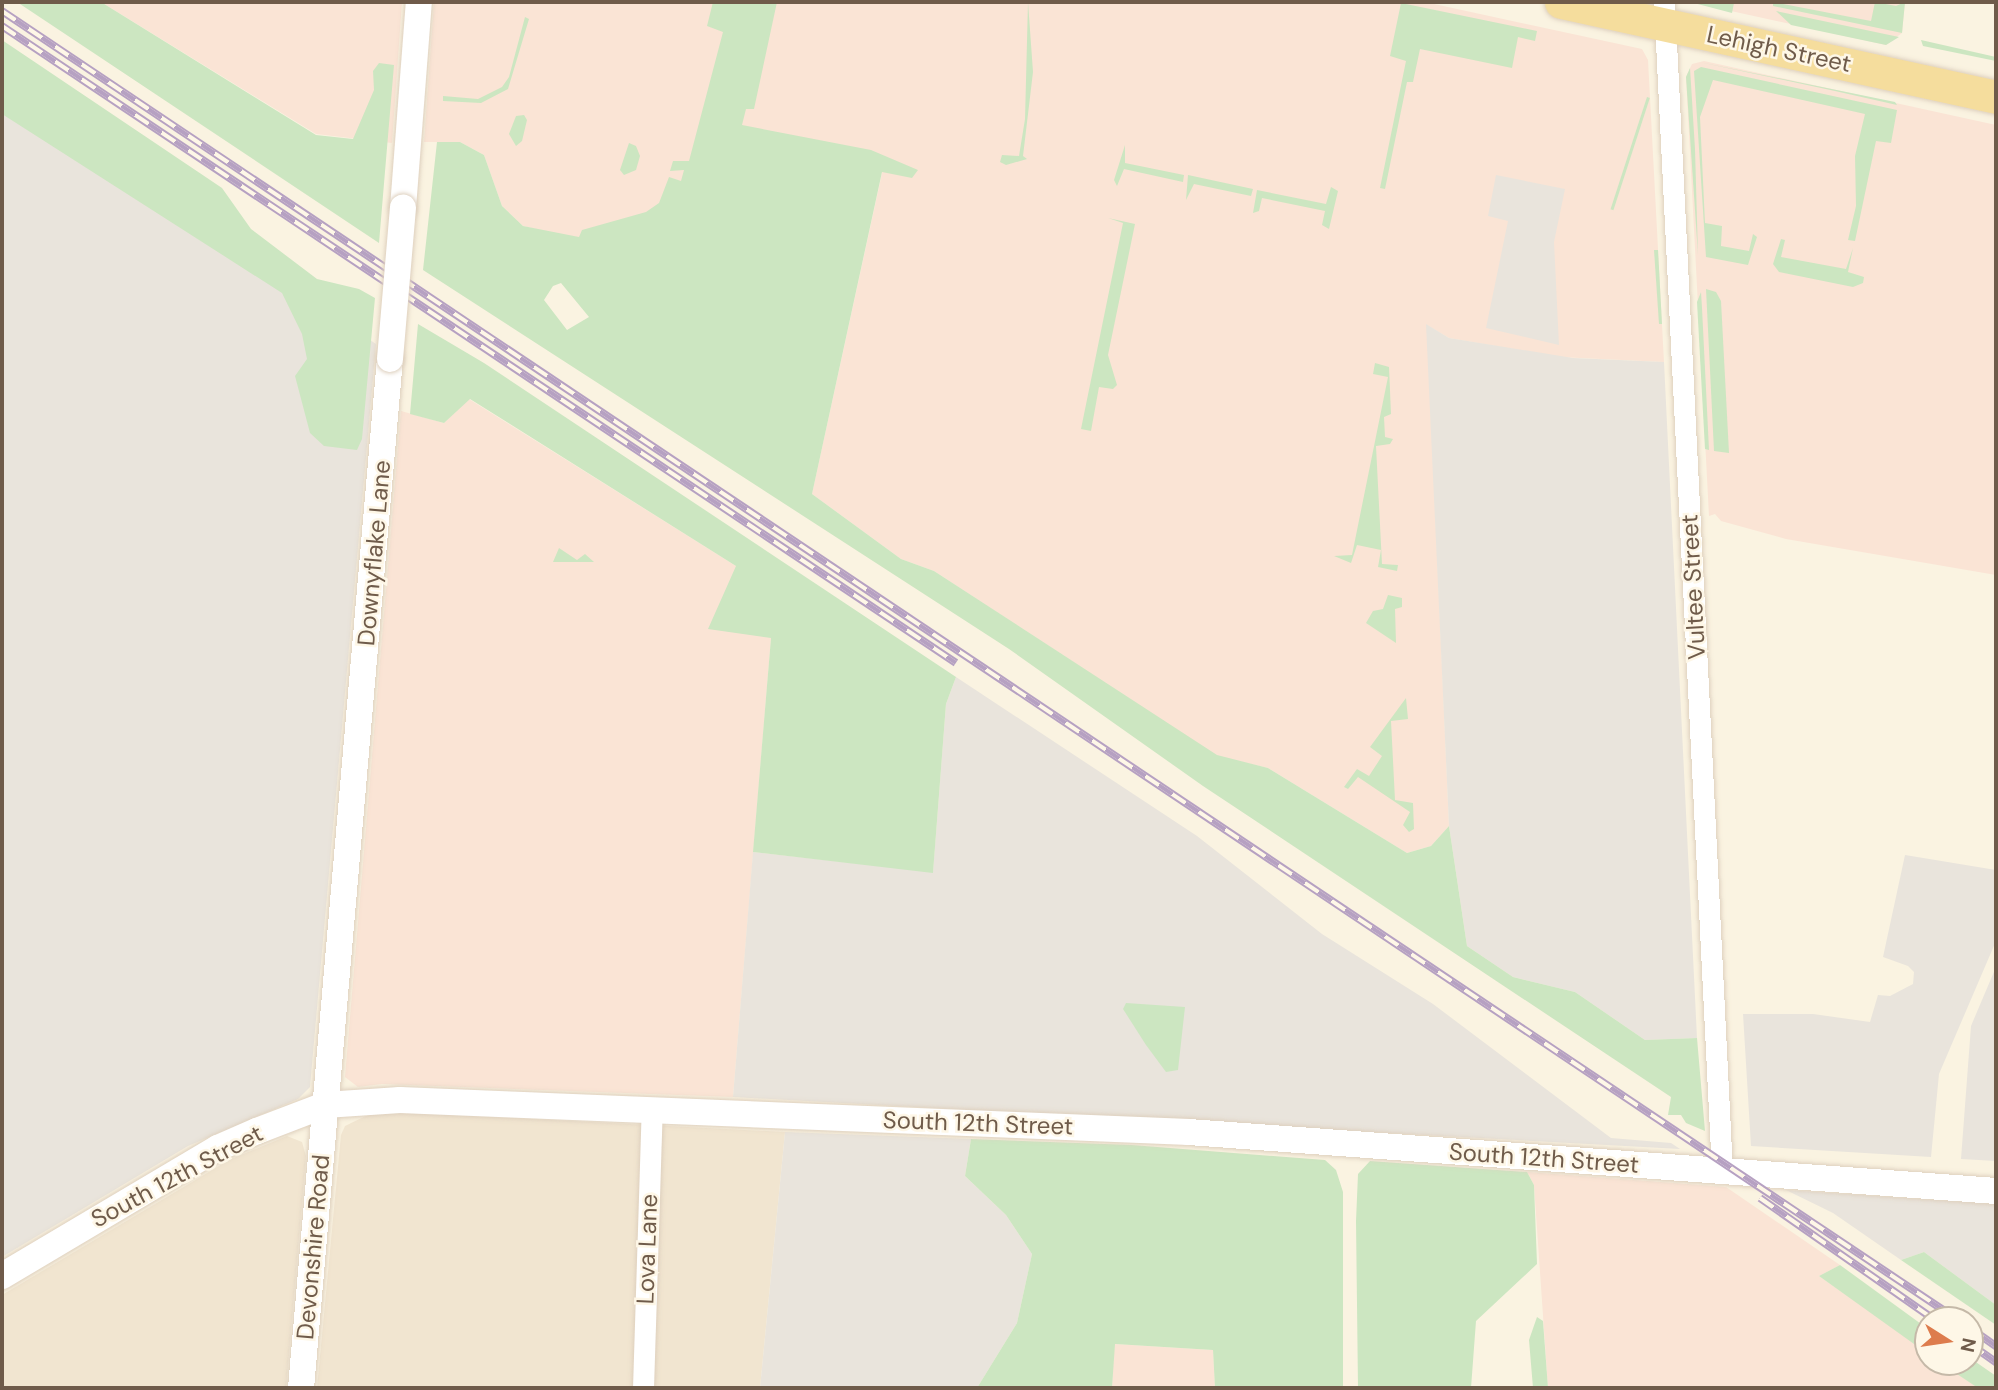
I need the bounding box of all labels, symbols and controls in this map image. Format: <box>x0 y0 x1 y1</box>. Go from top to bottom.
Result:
street label: Lehigh Street <box>1704 20 1854 78</box>
street label: Downyflake Lane <box>352 459 396 647</box>
street label: Vultee Street <box>1675 514 1711 660</box>
street label: South 12th Street <box>882 1105 1074 1141</box>
street label: South 12th Street <box>86 1119 268 1233</box>
street label: South 12th Street <box>1448 1137 1640 1179</box>
street label: Devonshire Road <box>291 1153 335 1341</box>
street label: Lova Lane <box>631 1193 663 1305</box>
north arrow <box>1914 1306 1984 1376</box>
text: N <box>1954 1336 1982 1354</box>

